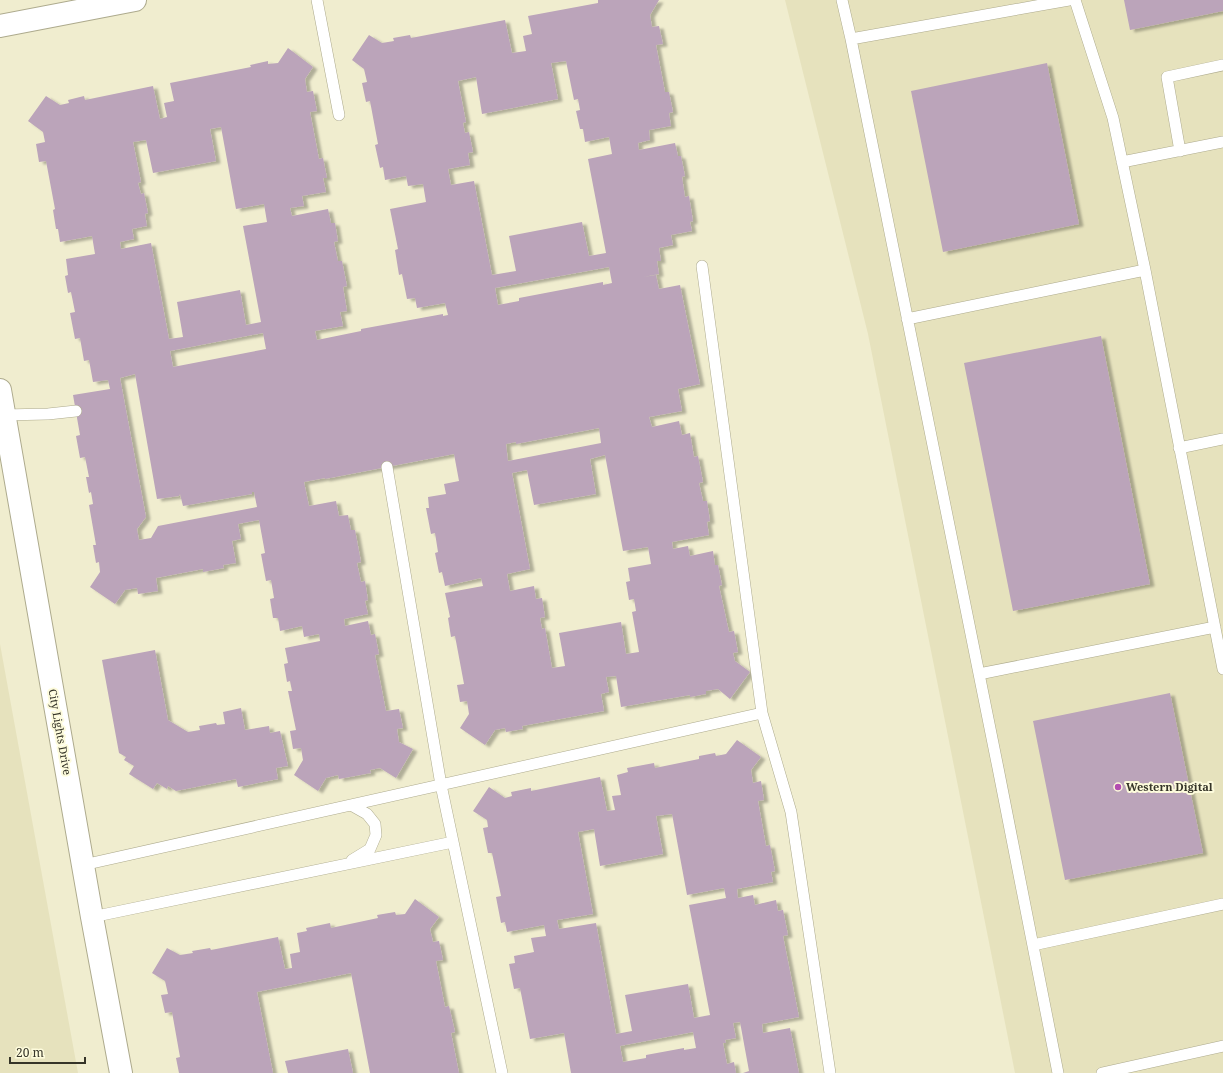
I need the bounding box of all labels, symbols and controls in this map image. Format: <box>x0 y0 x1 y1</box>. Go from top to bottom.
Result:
street label: City Lights Drive <box>46 688 75 776</box>
place label: Western Digital <box>1126 779 1213 794</box>
marker: Western Digital <box>1113 782 1123 792</box>
scale bar <box>10 1039 85 1065</box>
text: 20 m <box>16 1044 44 1061</box>

